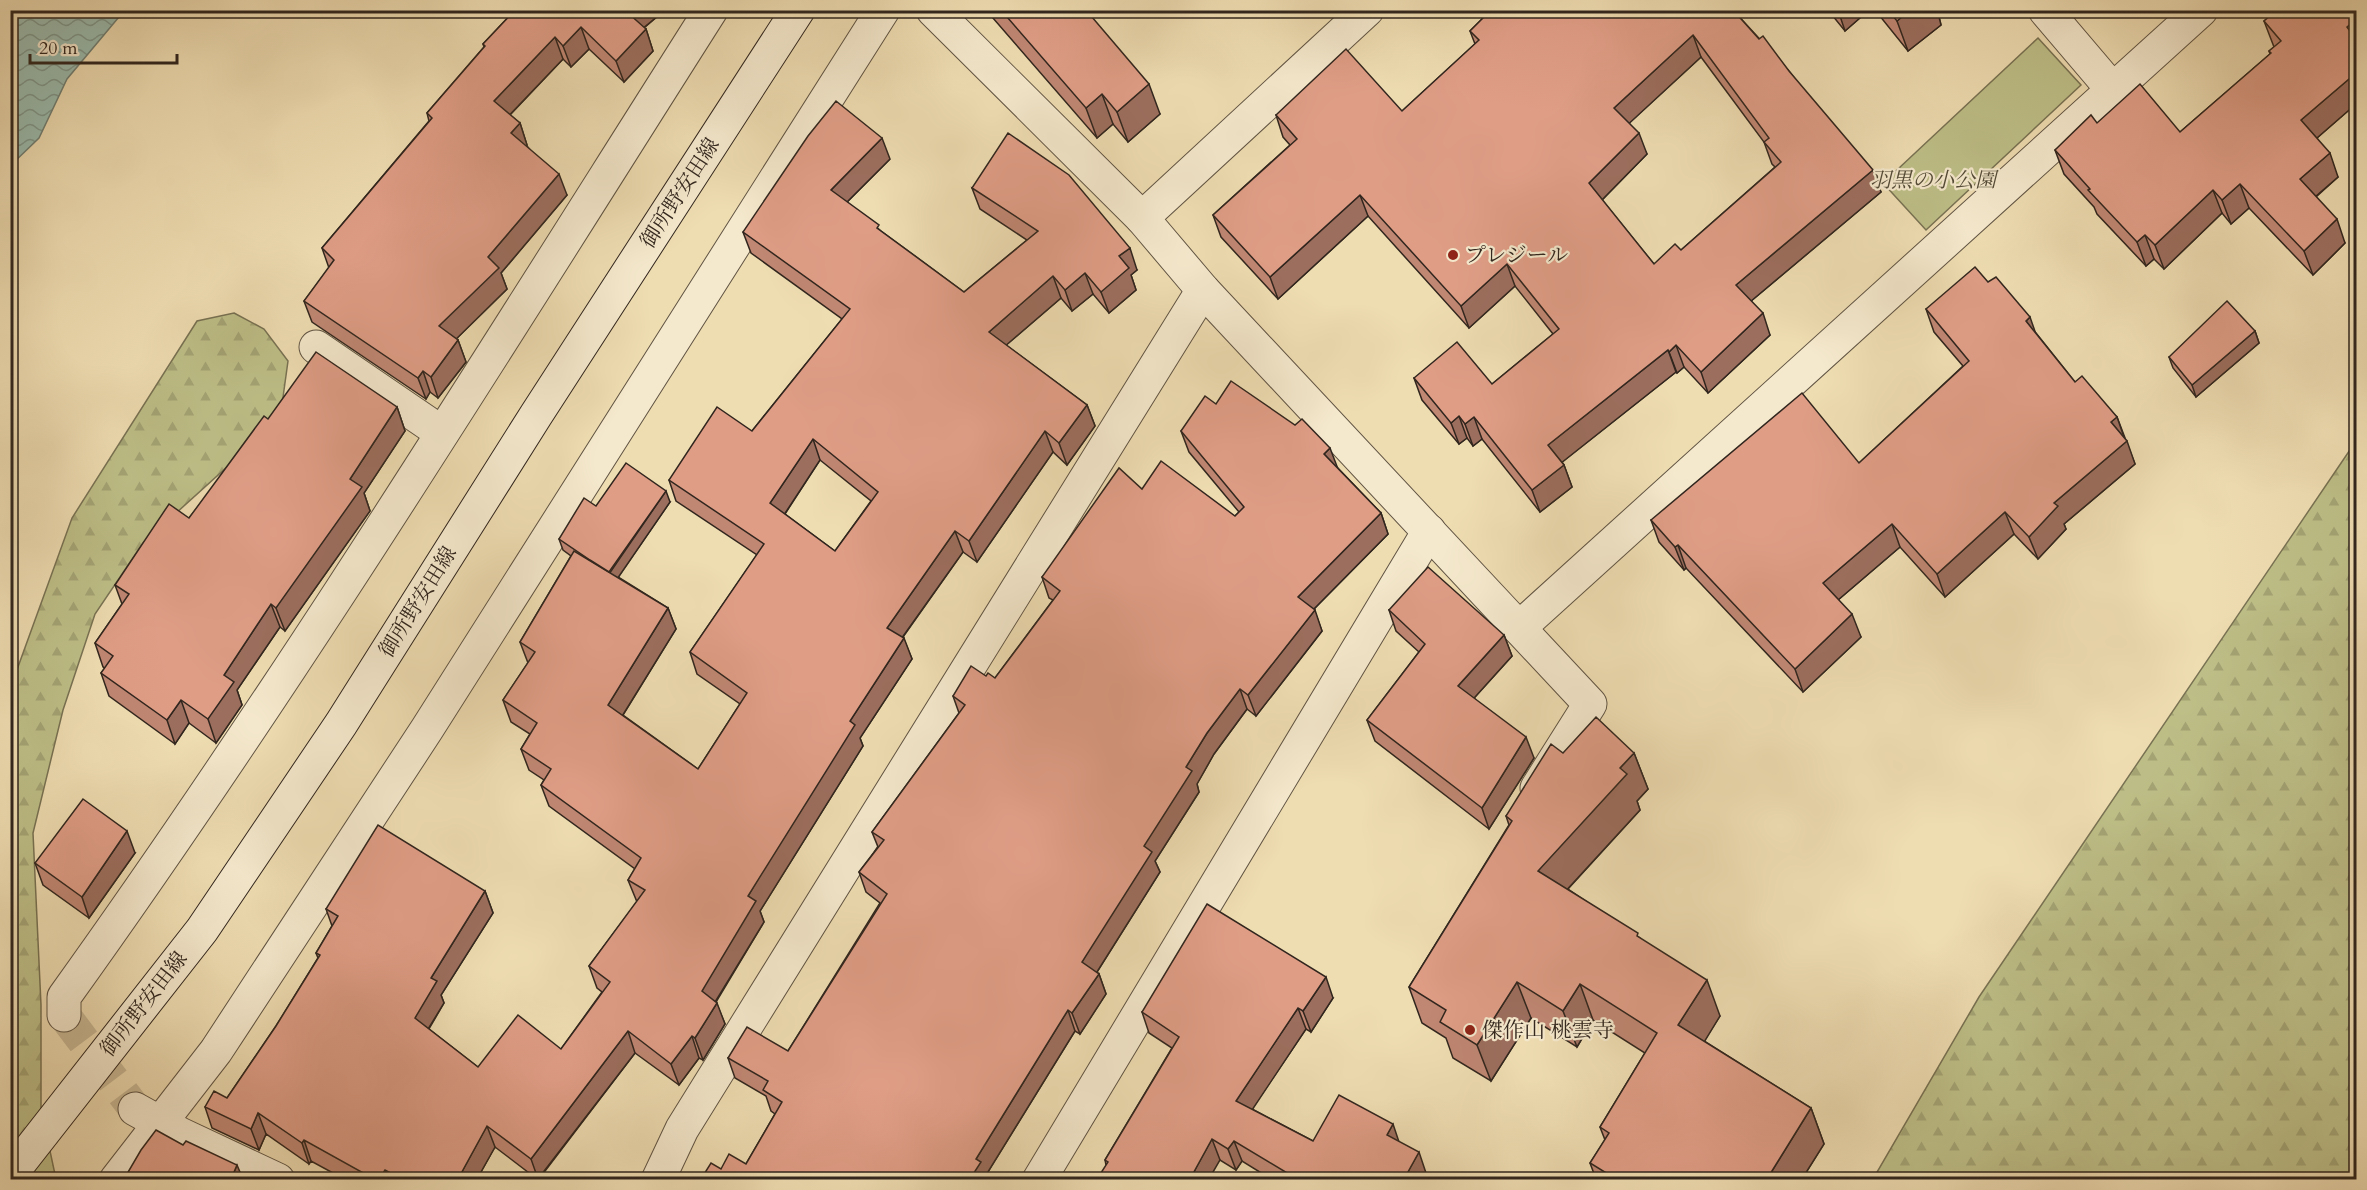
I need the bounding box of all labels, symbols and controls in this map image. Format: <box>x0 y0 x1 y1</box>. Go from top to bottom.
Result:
scale bar <box>30 27 177 65</box>
text: 20 m <box>39 36 78 61</box>
street label: 御所野安田線 <box>634 132 726 254</box>
park label: 羽黒の小公園 <box>1870 166 1999 195</box>
place label: プレジール <box>1465 241 1568 270</box>
marker: プレジール <box>1446 248 1460 262</box>
street label: 御所野安田線 <box>372 541 464 663</box>
street label: 御所野安田線 <box>94 945 194 1063</box>
place label: 傑作山 桃雲寺 <box>1482 1016 1614 1045</box>
marker: 傑作山 桃雲寺 <box>1463 1023 1477 1037</box>

